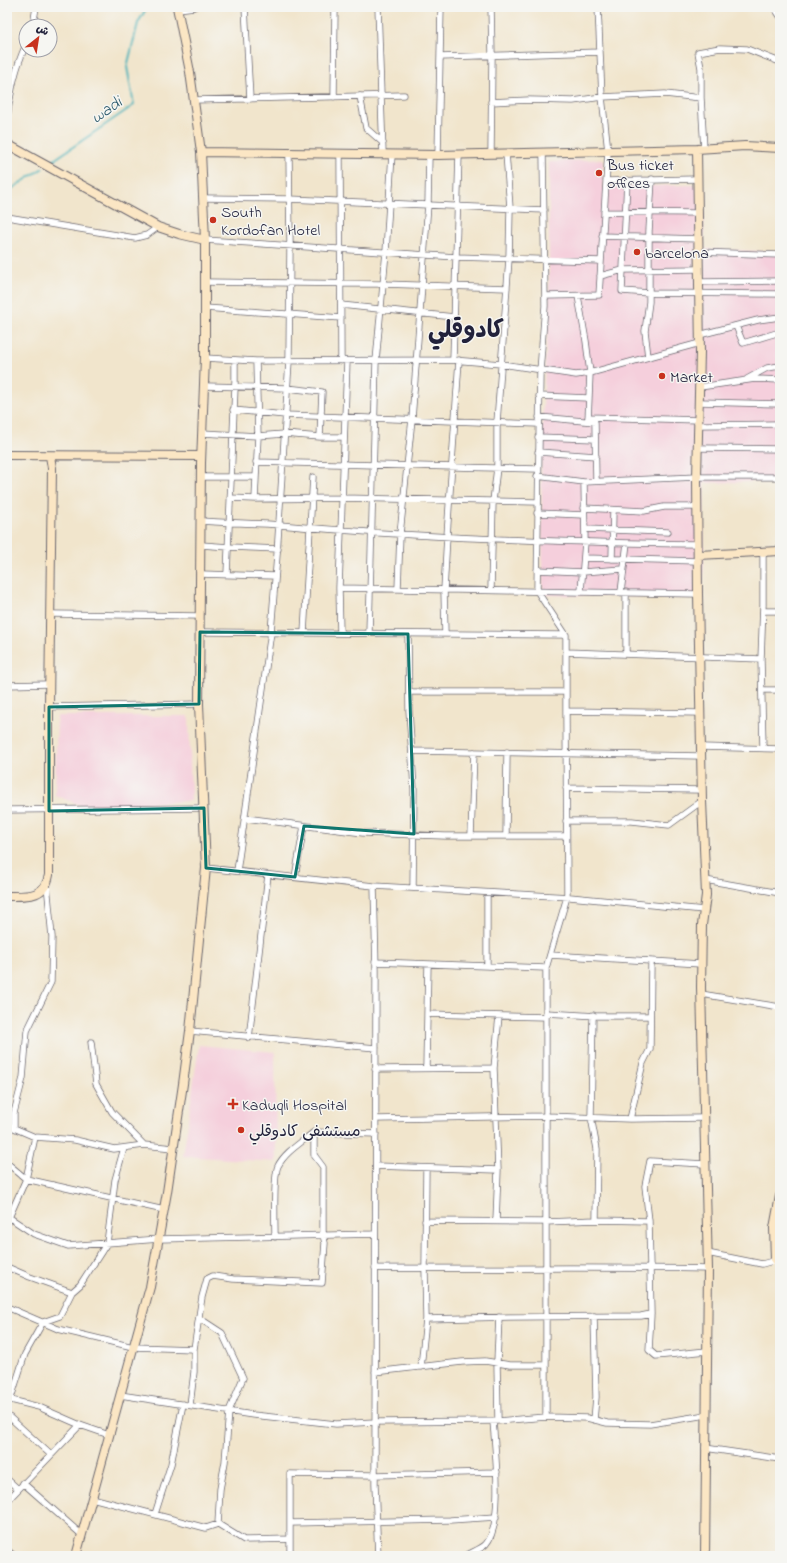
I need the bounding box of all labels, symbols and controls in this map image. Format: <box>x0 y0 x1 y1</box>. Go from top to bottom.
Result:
north arrow <box>18 18 58 58</box>
text: ش <box>33 20 52 40</box>
water label: wadi <box>86 90 129 130</box>
place label: Bus ticket offices <box>606 154 675 196</box>
marker: Bus ticket offices <box>594 168 604 178</box>
place label: South Kordofan Hotel <box>221 201 320 243</box>
marker: South Kordofan Hotel <box>208 215 218 225</box>
place label: barcelona <box>645 242 709 266</box>
marker: barcelona <box>632 247 642 257</box>
district label: كادوقلي <box>428 314 504 350</box>
place label: Market <box>670 366 713 390</box>
marker: Market <box>657 371 667 381</box>
place label: Kaduqli Hospital <box>242 1094 347 1118</box>
marker: Kaduqli Hospital <box>227 1098 239 1110</box>
place label: مستشفى كادوقلي <box>249 1120 361 1145</box>
marker: مستشفى كادوقلي <box>236 1125 246 1135</box>

